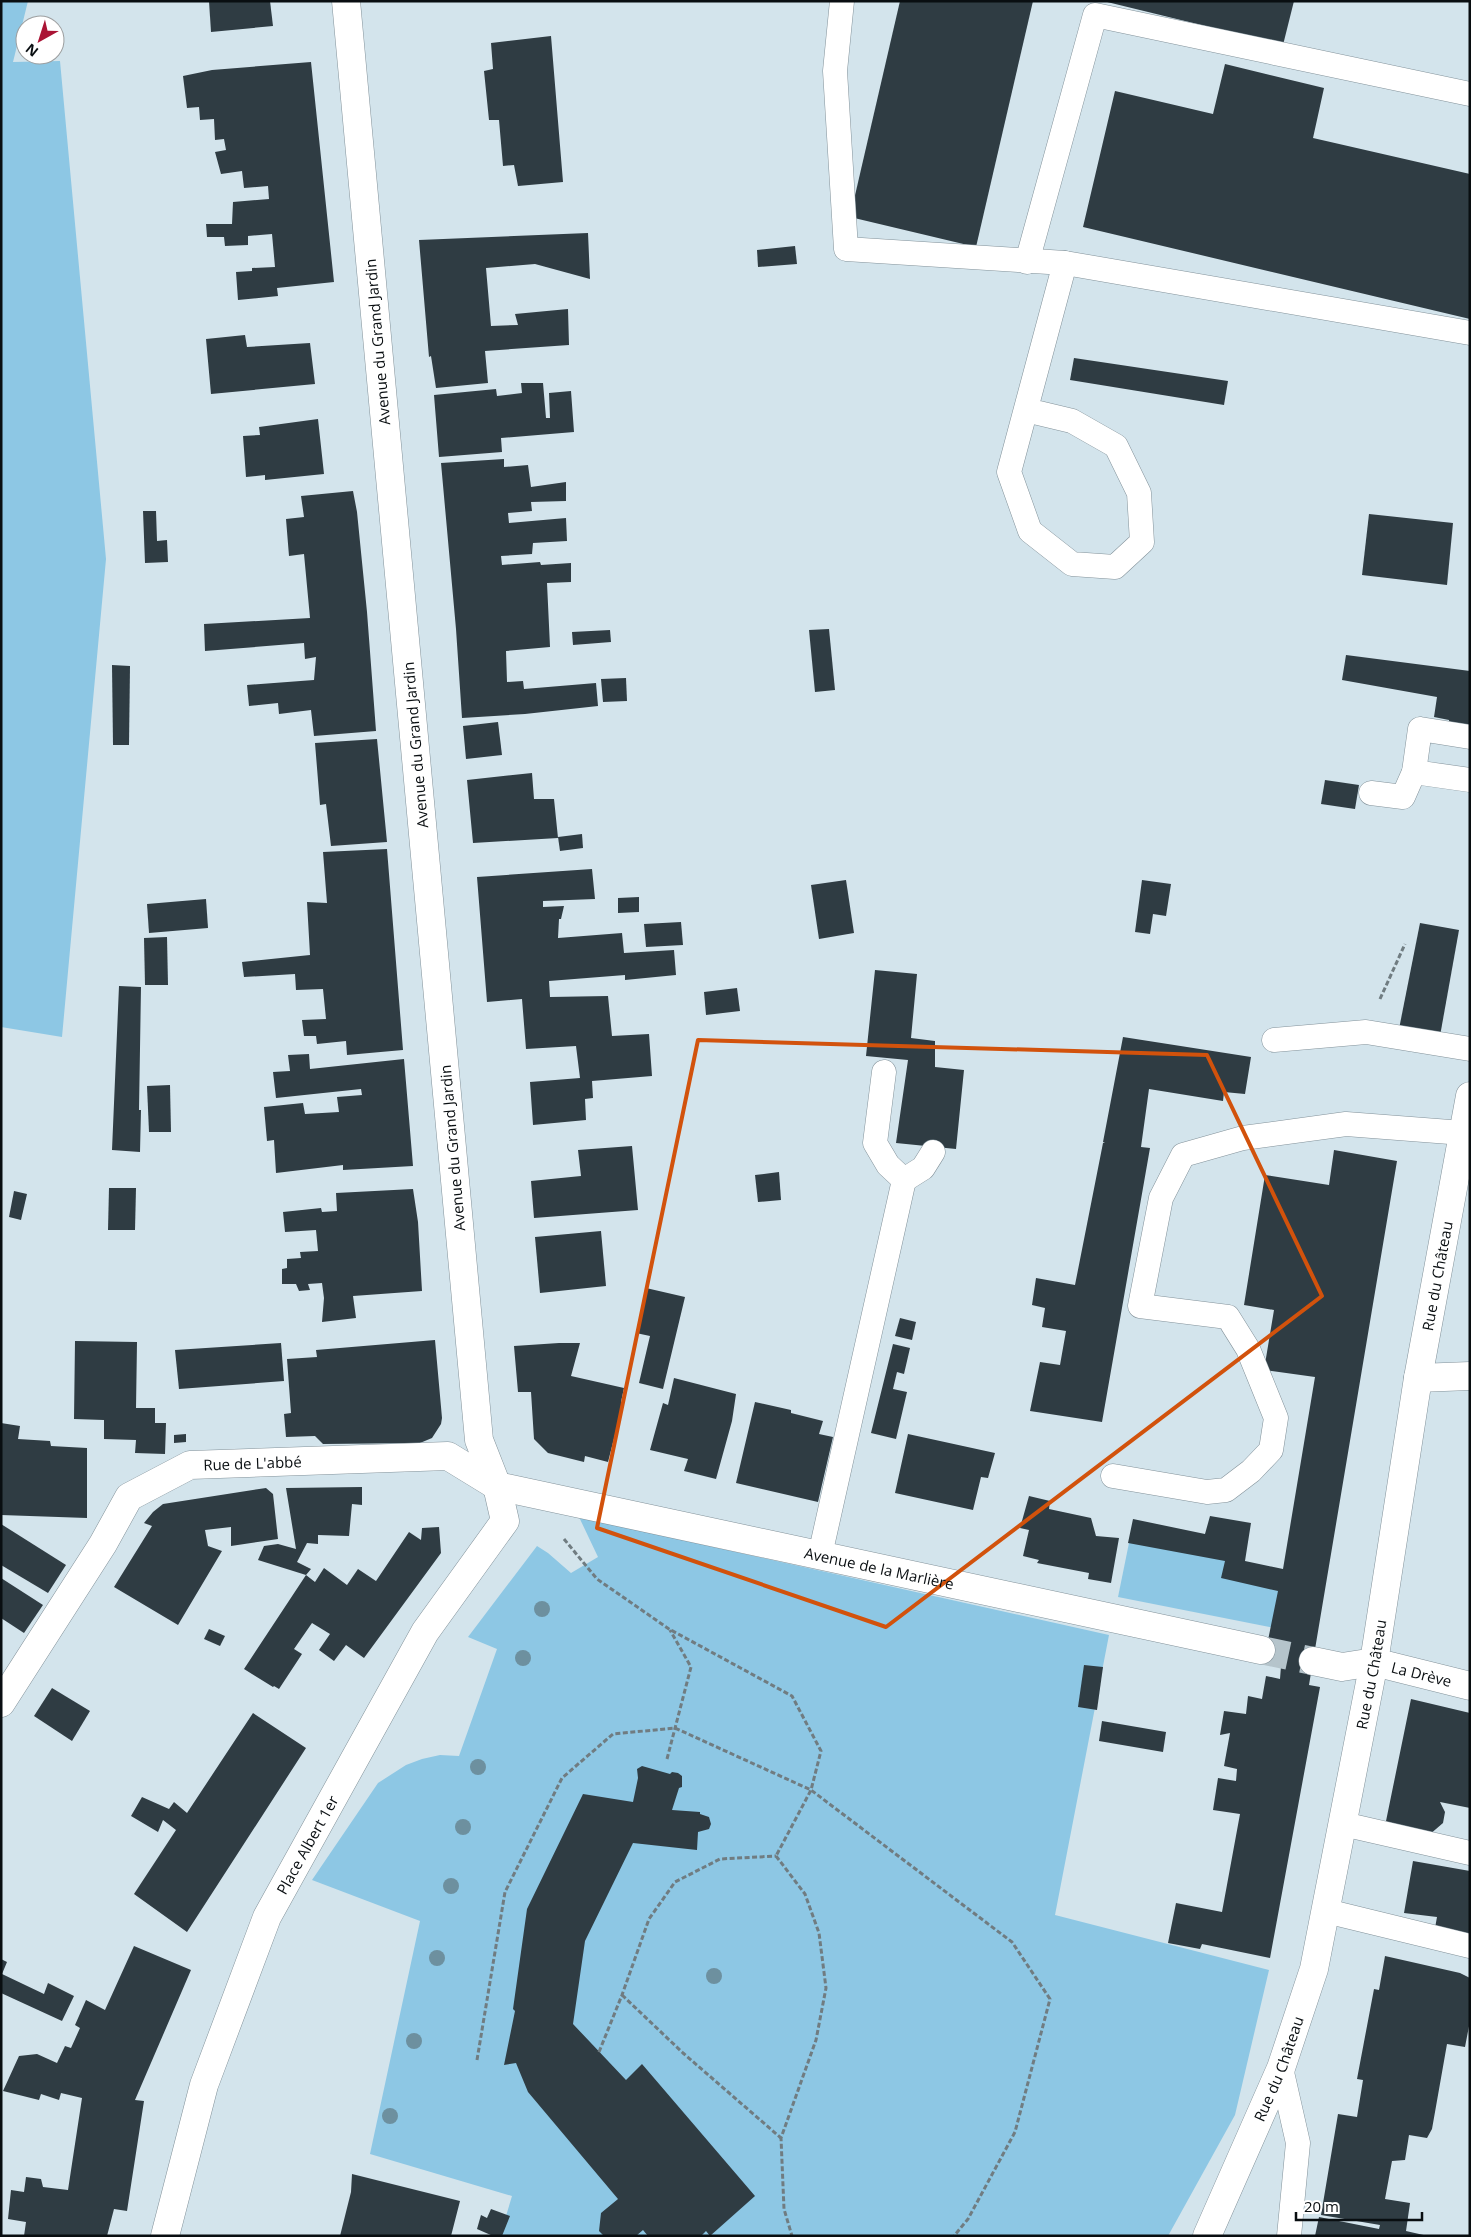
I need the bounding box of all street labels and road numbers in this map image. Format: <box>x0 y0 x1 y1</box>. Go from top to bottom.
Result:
street label: Avenue du Grand Jardin <box>360 258 394 426</box>
street label: Avenue du Grand Jardin <box>398 661 432 829</box>
street label: Avenue du Grand Jardin <box>435 1064 469 1232</box>
street label: Rue du Château <box>1417 1219 1457 1332</box>
street label: Rue de L'abbé <box>203 1451 302 1475</box>
street label: Avenue de la Marlière <box>803 1542 956 1594</box>
street label: Rue du Château <box>1351 1618 1390 1731</box>
street label: La Drève <box>1389 1657 1454 1691</box>
street label: Place Albert 1er <box>272 1792 343 1898</box>
street label: Rue du Château <box>1249 2013 1308 2124</box>

